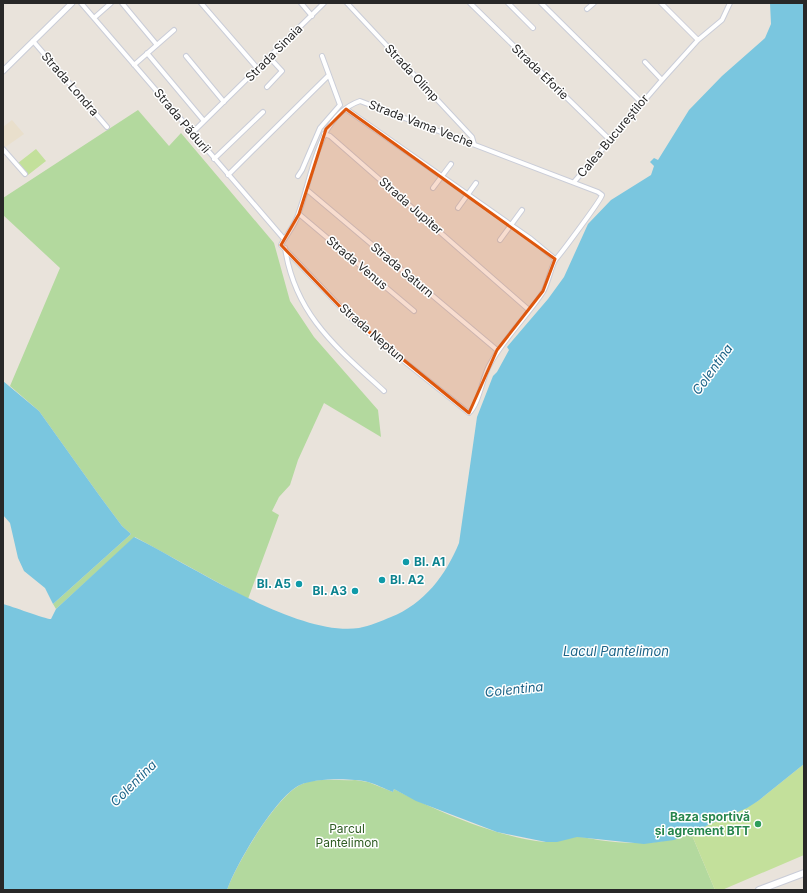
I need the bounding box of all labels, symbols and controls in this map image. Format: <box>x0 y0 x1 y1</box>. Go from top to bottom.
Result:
street label: Strada Sinaia <box>242 21 305 84</box>
street label: Strada Olimp <box>382 41 443 105</box>
street label: Strada Eforie <box>509 41 572 103</box>
street label: Strada Londra <box>38 49 102 119</box>
street label: Strada Pădurii <box>151 85 214 156</box>
street label: Calea Bucureștilor <box>574 91 652 180</box>
street label: Strada Vama Veche <box>367 97 476 150</box>
street label: Strada Jupiter <box>376 174 447 238</box>
street label: Strada Venus <box>324 233 391 293</box>
street label: Strada Saturn <box>368 239 437 300</box>
street label: Strada Neptun <box>337 300 408 365</box>
water label: Colentina <box>688 341 736 397</box>
place label: Bl. A1 <box>414 554 445 569</box>
marker: Bl. A1 <box>401 557 411 567</box>
place label: Bl. A2 <box>390 572 424 587</box>
marker: Bl. A2 <box>377 575 387 585</box>
place label: Bl. A5 <box>257 576 291 591</box>
marker: Bl. A5 <box>294 579 304 589</box>
place label: Bl. A3 <box>313 583 347 598</box>
marker: Bl. A3 <box>350 586 360 596</box>
water label: Lacul Pantelimon <box>563 643 669 659</box>
water label: Colentina <box>484 678 544 700</box>
water label: Colentina <box>107 757 159 809</box>
place label: Baza sportivă și agrement BTT <box>655 809 750 838</box>
marker: Baza sportivă și agrement BTT <box>753 819 763 829</box>
park label: Parcul Pantelimon <box>316 821 378 850</box>

